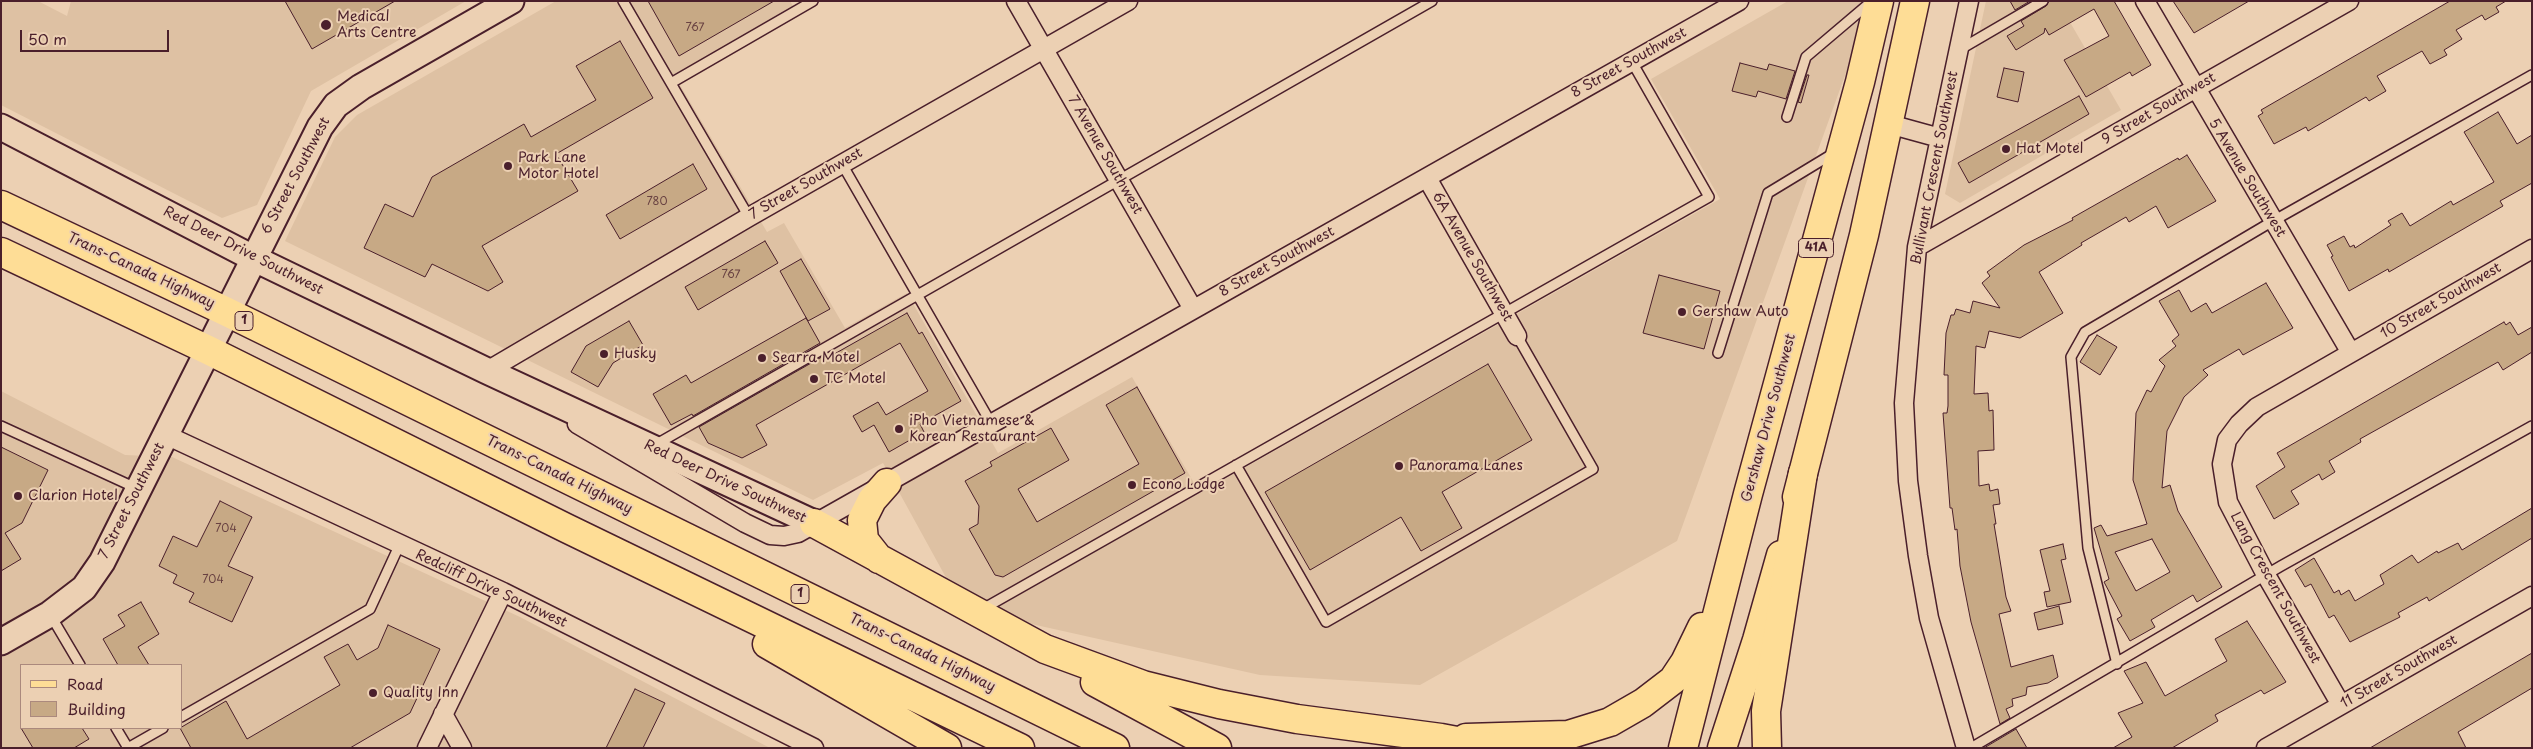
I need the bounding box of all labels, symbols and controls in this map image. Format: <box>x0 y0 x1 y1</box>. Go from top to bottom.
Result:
place label: Medical Arts Centre <box>337 9 417 41</box>
marker: Medical Arts Centre <box>319 18 333 32</box>
scale bar <box>22 20 171 52</box>
house number: 767 <box>686 21 704 35</box>
street label: 8 Street Southwest <box>1569 24 1689 102</box>
text: 50 m <box>28 27 67 50</box>
street label: Bullivant Crescent Southwest <box>1908 70 1962 266</box>
street label: 9 Street Southwest <box>2099 70 2219 148</box>
street label: 7 Avenue Southwest <box>1064 93 1146 217</box>
street label: 6 Street Southwest <box>258 115 334 237</box>
street label: 5 Avenue Southwest <box>2205 116 2289 240</box>
place label: Hat Motel <box>2016 141 2083 157</box>
marker: Hat Motel <box>2000 143 2012 155</box>
street label: 7 Street Southwest <box>746 145 866 223</box>
place label: Park Lane Motor Hotel <box>518 150 599 182</box>
marker: Park Lane Motor Hotel <box>502 160 514 172</box>
street label: 6A Avenue Southwest <box>1428 189 1516 325</box>
house number: 780 <box>647 195 667 209</box>
street label: Red Deer Drive Southwest <box>160 203 326 299</box>
street label: 8 Street Southwest <box>1217 223 1337 301</box>
street label: Trans-Canada Highway <box>65 229 217 313</box>
road number: 41A <box>1798 238 1834 258</box>
street label: 10 Street Southwest <box>2378 260 2504 342</box>
house number: 767 <box>722 268 740 282</box>
place label: Gershaw Auto <box>1692 304 1788 320</box>
marker: Gershaw Auto <box>1676 306 1688 318</box>
road number: 1 <box>235 312 253 331</box>
street label: Gershaw Drive Southwest <box>1738 332 1800 504</box>
place label: Husky <box>614 346 656 362</box>
marker: Husky <box>598 348 610 360</box>
place label: Searra Motel <box>772 350 859 366</box>
marker: Searra Motel <box>756 352 768 364</box>
place label: TC Motel <box>824 371 886 387</box>
marker: TC Motel <box>808 373 820 385</box>
place label: iPho Vietnamese & Korean Restaurant <box>909 413 1036 446</box>
marker: iPho Vietnamese & Korean Restaurant <box>893 423 905 435</box>
street label: Trans-Canada Highway <box>483 432 635 518</box>
street label: Red Deer Drive Southwest <box>641 437 809 527</box>
street label: 7 Street Southwest <box>95 440 169 562</box>
place label: Panorama Lanes <box>1409 458 1523 474</box>
marker: Panorama Lanes <box>1393 460 1405 472</box>
place label: Econo Lodge <box>1142 477 1225 493</box>
marker: Econo Lodge <box>1126 479 1138 491</box>
place label: Clarion Hotel <box>28 488 118 504</box>
marker: Clarion Hotel <box>12 490 24 502</box>
street label: Lang Crescent Southwest <box>2226 509 2324 667</box>
house number: 704 <box>215 522 237 536</box>
street label: Redcliff Drive Southwest <box>412 546 570 632</box>
house number: 704 <box>202 573 224 587</box>
road number: 1 <box>791 584 809 604</box>
street label: Trans-Canada Highway <box>846 610 998 696</box>
street label: 11 Street Southwest <box>2338 632 2460 712</box>
legend <box>20 664 182 729</box>
text: Road <box>67 672 103 695</box>
place label: Quality Inn <box>383 685 459 701</box>
marker: Quality Inn <box>367 687 379 699</box>
text: Building <box>67 697 126 720</box>

